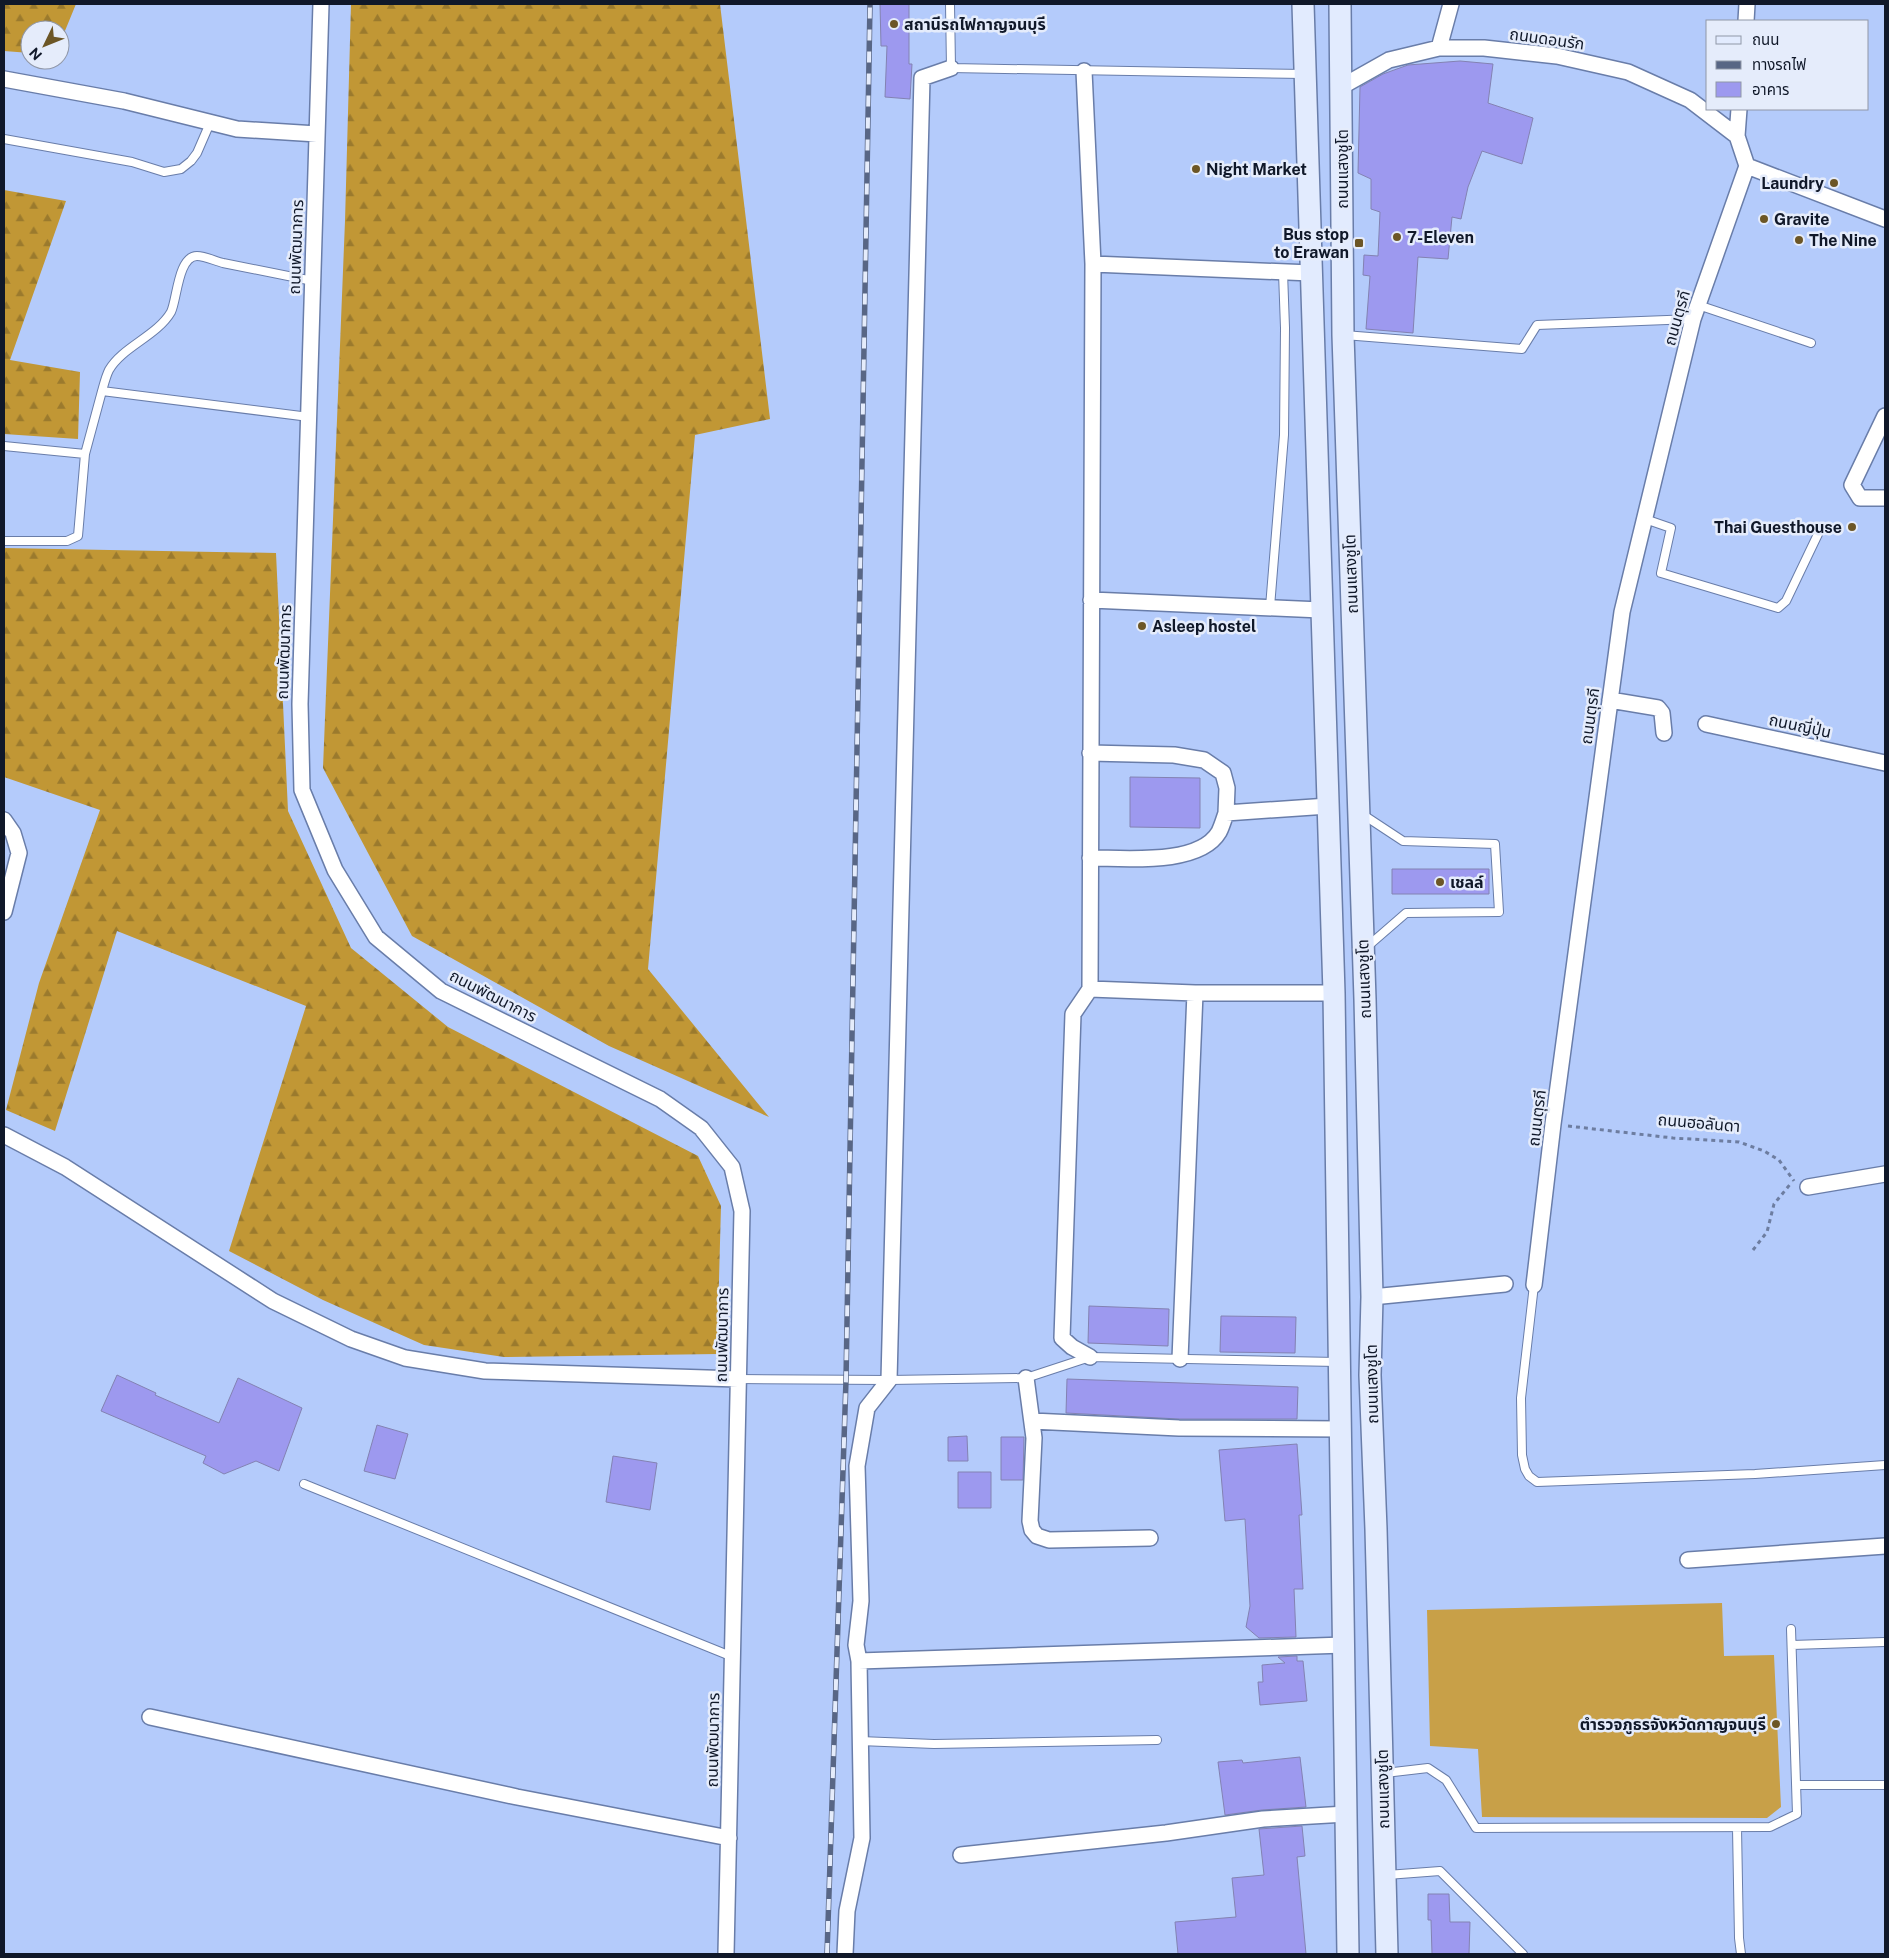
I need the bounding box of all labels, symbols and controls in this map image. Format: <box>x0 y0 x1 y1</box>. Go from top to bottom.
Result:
place label: สถานีรถไฟกาญจนบุรี <box>904 15 1046 34</box>
marker: สถานีรถไฟกาญจนบุรี <box>888 18 900 30</box>
north arrow <box>20 20 70 70</box>
legend <box>1706 20 1869 110</box>
street label: ถนนดอนรัก <box>1508 24 1586 54</box>
text: ถนน <box>1752 31 1779 48</box>
text: N <box>26 44 45 63</box>
text: ทางรถไฟ <box>1752 56 1806 73</box>
text: อาคาร <box>1752 81 1789 98</box>
street label: ถนนแสงชูโต <box>1333 129 1352 209</box>
place label: Night Market <box>1206 160 1307 179</box>
marker: Night Market <box>1190 163 1202 175</box>
place label: Laundry <box>1761 174 1824 193</box>
marker: Laundry <box>1828 177 1840 189</box>
street label: ถนนพัฒนาการ <box>285 199 307 295</box>
place label: Gravite <box>1774 210 1830 229</box>
marker: Gravite <box>1758 213 1770 225</box>
place label: Bus stop to Erawan <box>1274 225 1349 262</box>
place label: 7-Eleven <box>1407 228 1474 247</box>
marker: 7-Eleven <box>1391 231 1403 243</box>
place label: The Nine <box>1809 231 1877 250</box>
marker: The Nine <box>1793 234 1805 246</box>
marker: Bus stop to Erawan <box>1353 237 1365 249</box>
street label: ถนนตุรกี <box>1660 288 1694 348</box>
place label: Thai Guesthouse <box>1714 518 1842 537</box>
marker: Thai Guesthouse <box>1846 521 1858 533</box>
street label: ถนนแสงชูโต <box>1340 534 1362 614</box>
street label: ถนนพัฒนาการ <box>273 604 295 700</box>
place label: Asleep hostel <box>1152 617 1256 636</box>
marker: Asleep hostel <box>1136 620 1148 632</box>
street label: ถนนตุรกี <box>1577 687 1603 745</box>
street label: ถนนญี่ปุ่น <box>1767 708 1833 742</box>
place label: เชลล์ <box>1450 873 1484 892</box>
marker: เชลล์ <box>1434 876 1446 888</box>
street label: ถนนแสงชูโต <box>1353 939 1375 1019</box>
street label: ถนนพัฒนาการ <box>446 966 540 1026</box>
street label: ถนนตุรกี <box>1524 1089 1550 1147</box>
street label: ถนนฮอลันดา <box>1657 1110 1741 1136</box>
street label: ถนนพัฒนาการ <box>712 1287 732 1383</box>
street label: ถนนแสงชูโต <box>1362 1344 1382 1424</box>
street label: ถนนพัฒนาการ <box>703 1692 723 1788</box>
place label: ตำรวจภูธรจังหวัดกาญจนบุรี <box>1580 1715 1766 1735</box>
marker: ตำรวจภูธรจังหวัดกาญจนบุรี <box>1770 1718 1782 1730</box>
street label: ถนนแสงชูโต <box>1373 1749 1393 1829</box>

